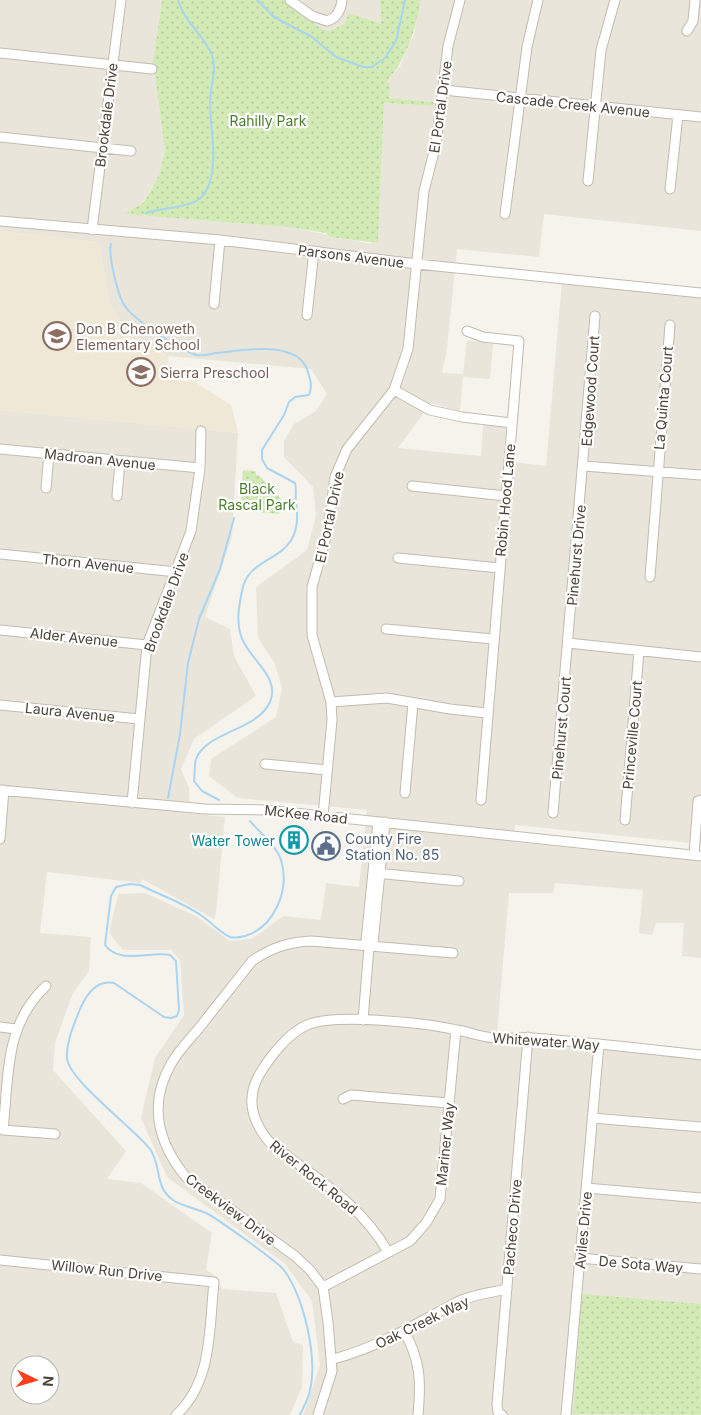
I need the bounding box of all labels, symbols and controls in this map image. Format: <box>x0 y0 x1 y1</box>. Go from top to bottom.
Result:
street label: El Portal Drive <box>425 60 455 154</box>
street label: Brookdale Drive <box>91 62 121 168</box>
street label: Cascade Creek Avenue <box>495 87 651 121</box>
park label: Rahilly Park <box>229 112 307 129</box>
street label: Parsons Avenue <box>297 241 405 271</box>
place label: Don B Chenoweth Elementary School <box>76 320 200 353</box>
school or university icon: Don B Chenoweth Elementary School <box>42 321 72 351</box>
street label: Edgewood Court <box>578 335 602 447</box>
street label: La Quinta Court <box>650 345 676 450</box>
school or university icon: Sierra Preschool <box>126 357 156 387</box>
place label: Sierra Preschool <box>160 364 269 381</box>
street label: Robin Hood Lane <box>492 443 518 557</box>
street label: Madroan Avenue <box>43 445 157 473</box>
street label: El Portal Drive <box>311 470 347 564</box>
park label: Black Rascal Park <box>218 480 296 513</box>
street label: Pinehurst Drive <box>563 504 589 606</box>
street label: Thorn Avenue <box>41 550 135 576</box>
street label: Brookdale Drive <box>140 550 192 654</box>
street label: Alder Avenue <box>29 624 119 650</box>
street label: Pinehurst Court <box>548 675 574 780</box>
street label: Princeville Court <box>619 680 645 790</box>
street label: Laura Avenue <box>24 699 116 725</box>
street label: McKee Road <box>264 801 348 827</box>
building icon: Water Tower <box>279 825 309 855</box>
place label: County Fire Station No. 85 <box>345 830 439 863</box>
public building icon: County Fire Station No. 85 <box>311 831 341 861</box>
place label: Water Tower <box>192 832 275 849</box>
street label: Whitewater Way <box>492 1029 600 1053</box>
street label: Mariner Way <box>432 1101 458 1186</box>
street label: River Rock Road <box>267 1136 361 1218</box>
street label: Creekview Drive <box>183 1170 279 1248</box>
street label: Pacheco Drive <box>499 1178 525 1276</box>
street label: Aviles Drive <box>571 1191 595 1269</box>
street label: De Sota Way <box>598 1252 684 1276</box>
street label: Willow Run Drive <box>51 1256 163 1284</box>
street label: Oak Creek Way <box>372 1292 472 1352</box>
north arrow <box>10 1355 60 1405</box>
text: N <box>40 1375 57 1387</box>

